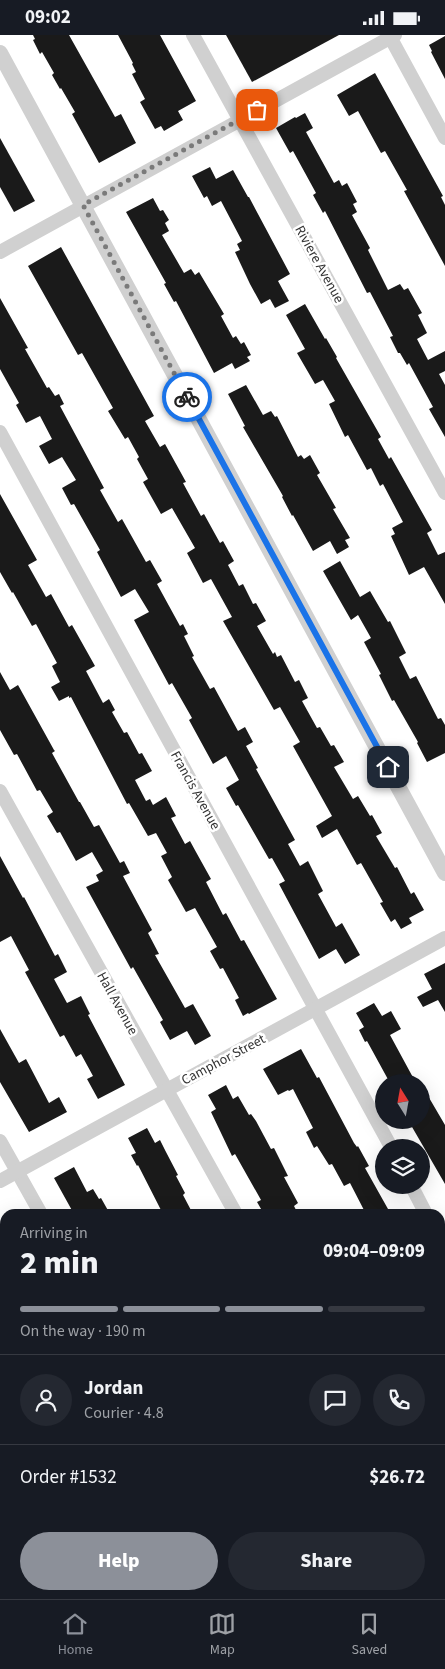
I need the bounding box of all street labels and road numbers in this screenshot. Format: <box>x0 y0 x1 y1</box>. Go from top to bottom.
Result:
street label: Riviere Avenue <box>290 222 349 307</box>
street label: Francis Avenue <box>165 747 225 834</box>
street label: Hall Avenue <box>92 968 143 1039</box>
street label: Camphor Street <box>178 1029 269 1090</box>

